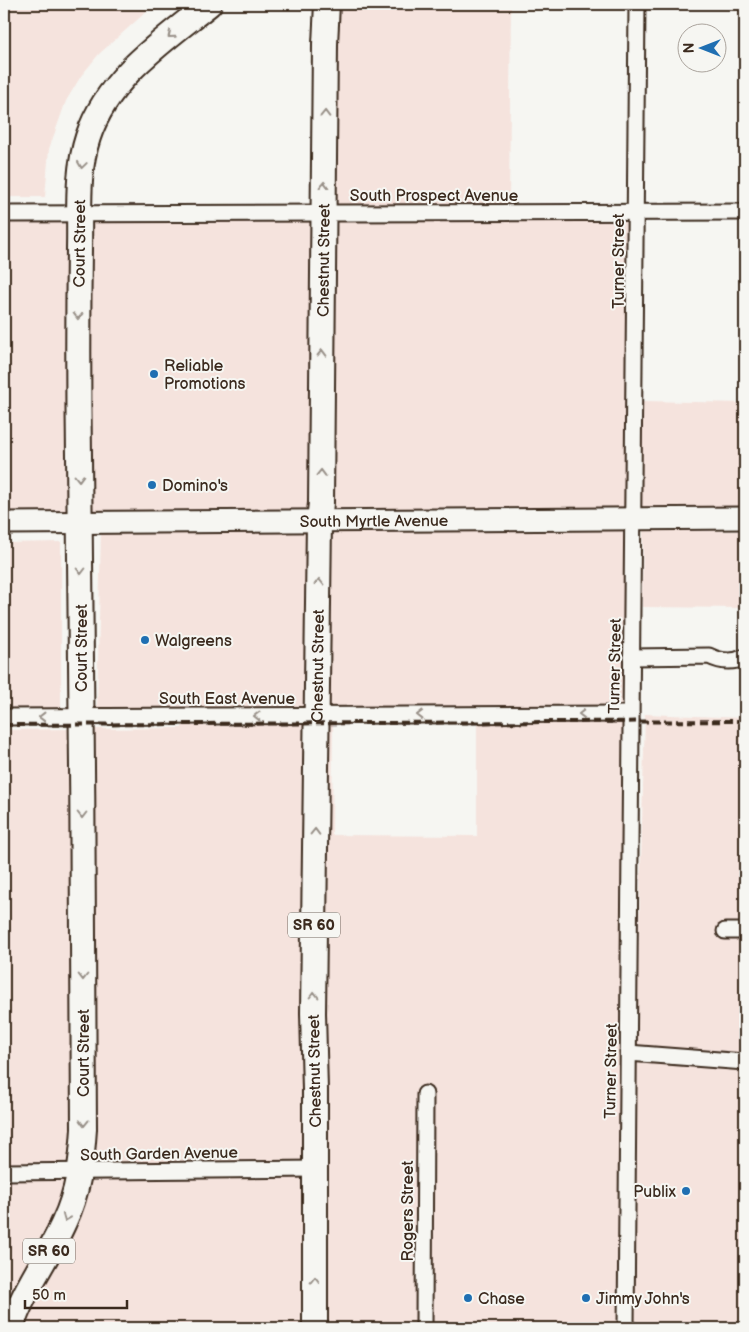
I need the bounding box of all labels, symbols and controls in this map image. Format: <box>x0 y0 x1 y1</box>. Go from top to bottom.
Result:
north arrow <box>676 22 726 72</box>
one-way arrow <box>168 29 177 37</box>
text: N <box>681 43 698 53</box>
one-way arrow <box>320 109 330 117</box>
one-way arrow <box>77 160 87 169</box>
one-way arrow <box>319 181 329 188</box>
street label: South Prospect Avenue <box>350 187 519 206</box>
street label: Court Street <box>71 199 90 288</box>
street label: Chestnut Street <box>315 203 335 317</box>
street label: Turner Street <box>610 213 629 309</box>
one-way arrow <box>73 312 83 320</box>
one-way arrow <box>317 349 327 356</box>
place label: Reliable Promotions <box>164 357 246 394</box>
marker: Reliable Promotions <box>148 368 160 380</box>
one-way arrow <box>316 468 326 476</box>
one-way arrow <box>74 474 84 482</box>
place label: Domino's <box>162 477 228 496</box>
marker: Domino's <box>146 479 158 491</box>
street label: South Myrtle Avenue <box>300 512 449 532</box>
one-way arrow <box>75 567 86 575</box>
one-way arrow <box>314 578 324 586</box>
street label: Court Street <box>73 604 92 692</box>
street label: Chestnut Street <box>309 609 329 723</box>
street label: Turner Street <box>605 618 626 714</box>
place label: Walgreens <box>155 632 232 651</box>
marker: Walgreens <box>139 634 151 646</box>
street label: South East Avenue <box>159 690 296 709</box>
one-way arrow <box>578 709 586 719</box>
one-way arrow <box>415 710 423 720</box>
one-way arrow <box>253 711 260 721</box>
one-way arrow <box>38 712 46 722</box>
one-way arrow <box>77 811 87 819</box>
one-way arrow <box>310 828 321 836</box>
road number: SR 60 <box>288 912 340 938</box>
one-way arrow <box>78 974 88 981</box>
one-way arrow <box>308 990 319 998</box>
street label: Court Street <box>75 1009 94 1097</box>
street label: Chestnut Street <box>305 1014 326 1128</box>
street label: Turner Street <box>601 1023 622 1119</box>
one-way arrow <box>79 1120 89 1127</box>
street label: South Garden Avenue <box>80 1144 239 1165</box>
street label: Rogers Street <box>399 1160 418 1261</box>
place label: Publix <box>633 1183 676 1202</box>
marker: Publix <box>680 1185 692 1197</box>
one-way arrow <box>61 1213 72 1222</box>
road number: SR 60 <box>23 1238 75 1264</box>
one-way arrow <box>310 1275 320 1283</box>
scale bar <box>25 1277 128 1309</box>
text: 50 m <box>32 1286 66 1305</box>
place label: Chase <box>478 1290 525 1309</box>
place label: Jimmy John's <box>596 1290 690 1309</box>
marker: Chase <box>462 1292 474 1304</box>
marker: Jimmy John's <box>580 1292 592 1304</box>

